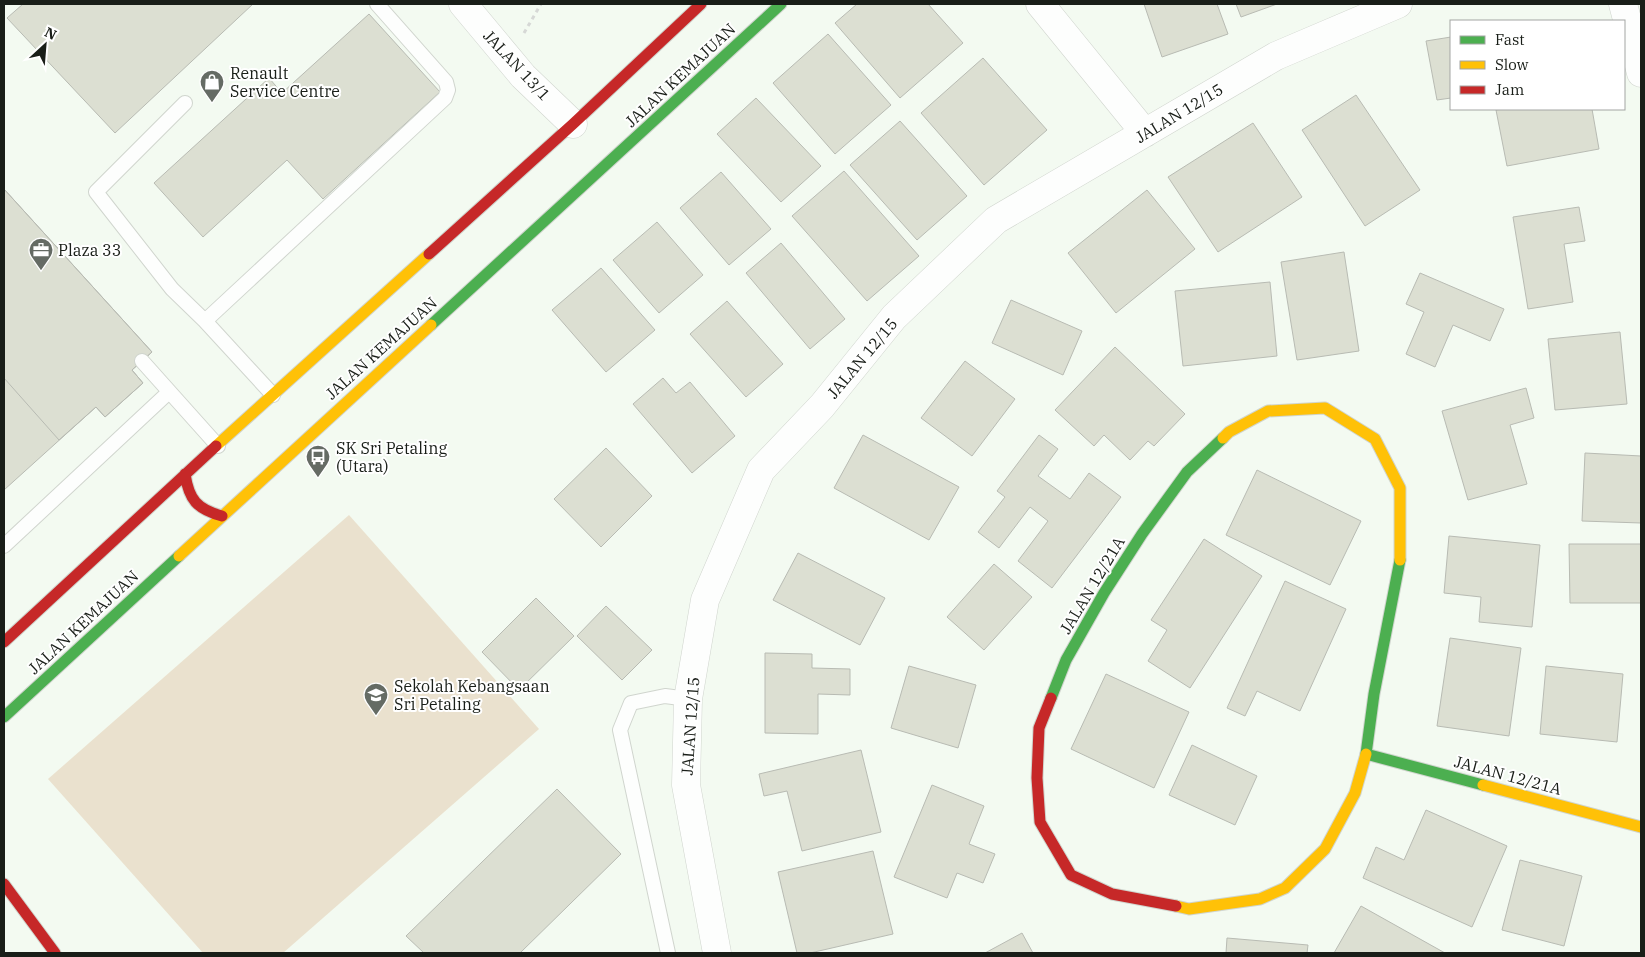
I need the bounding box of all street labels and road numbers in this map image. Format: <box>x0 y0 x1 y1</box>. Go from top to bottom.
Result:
street label: JALAN KEMAJUAN <box>621 19 739 131</box>
street label: JALAN 13/1 <box>479 26 555 104</box>
street label: JALAN 12/15 <box>1131 79 1227 147</box>
street label: JALAN KEMAJUAN <box>321 293 441 403</box>
street label: JALAN 12/15 <box>823 314 901 402</box>
street label: JALAN 12/21A <box>1055 533 1129 637</box>
street label: JALAN KEMAJUAN <box>24 566 142 678</box>
street label: JALAN 12/15 <box>677 676 703 776</box>
street label: JALAN 12/21A <box>1452 751 1564 799</box>

